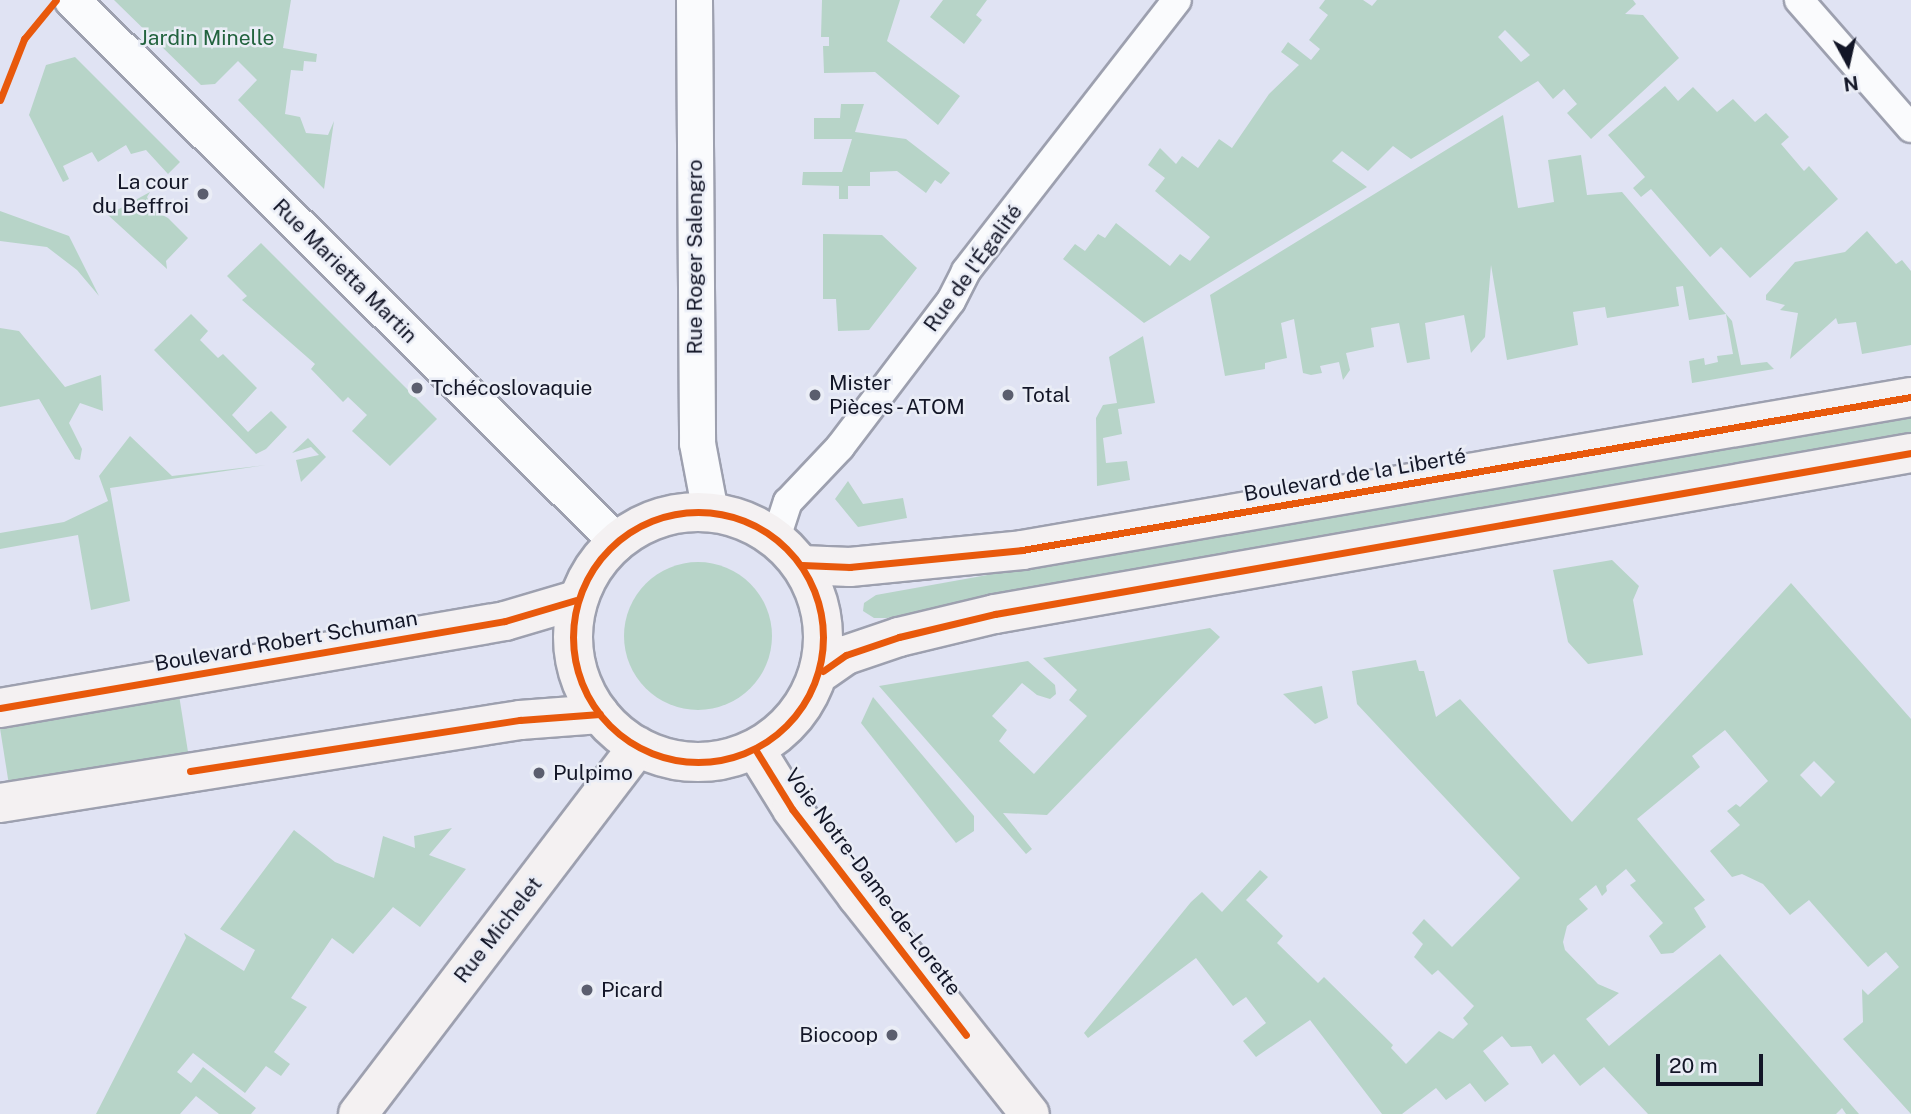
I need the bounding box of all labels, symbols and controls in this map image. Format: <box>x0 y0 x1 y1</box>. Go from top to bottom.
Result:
park label: Jardin Minelle <box>140 25 274 51</box>
north arrow <box>1813 28 1883 98</box>
text: N <box>1842 72 1860 96</box>
street label: Rue Roger Salengro <box>682 159 708 355</box>
place label: La cour du Beffroi <box>92 169 189 219</box>
marker: La cour du Beffroi <box>195 186 211 202</box>
street label: Rue Marietta Martin <box>268 194 422 348</box>
street label: Rue de l'Égalité <box>918 199 1028 337</box>
place label: Mister Pièces - ATOM <box>829 370 971 420</box>
place label: Tchécoslovaquie <box>431 375 592 401</box>
marker: Tchécoslovaquie <box>409 380 425 396</box>
place label: Total <box>1022 382 1070 408</box>
marker: Mister Pièces - ATOM <box>807 387 823 403</box>
marker: Total <box>1000 387 1016 403</box>
street label: Boulevard de la Liberté <box>1242 443 1468 507</box>
street label: Boulevard Robert Schuman <box>153 605 419 677</box>
place label: Pulpimo <box>553 760 633 786</box>
street label: Voie Notre-Dame-de-Lorette <box>779 764 967 1000</box>
marker: Pulpimo <box>531 765 547 781</box>
street label: Rue Michelet <box>449 872 547 988</box>
place label: Picard <box>601 977 663 1003</box>
marker: Picard <box>579 982 595 998</box>
place label: Biocoop <box>799 1022 878 1048</box>
marker: Biocoop <box>884 1027 900 1043</box>
scale bar <box>1659 1040 1766 1084</box>
text: 20 m <box>1669 1053 1718 1078</box>

